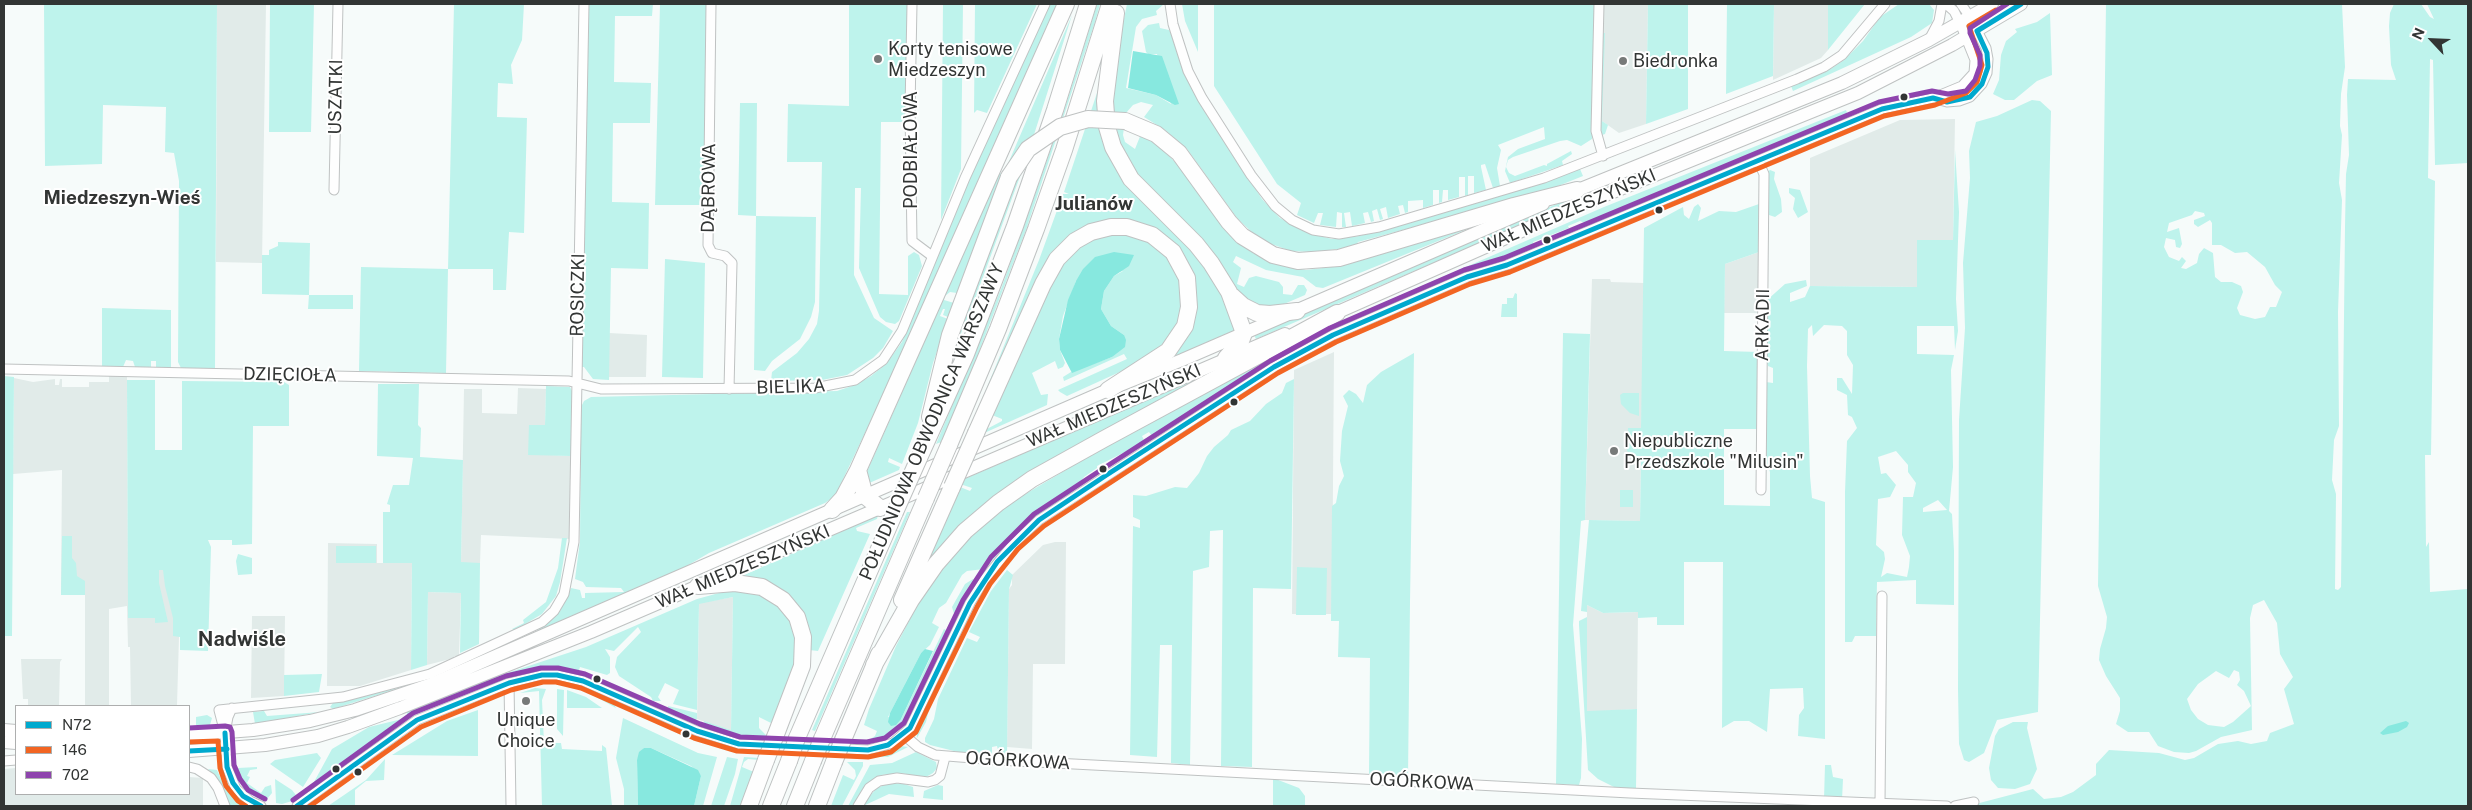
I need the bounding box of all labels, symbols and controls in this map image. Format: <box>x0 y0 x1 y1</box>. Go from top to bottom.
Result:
north arrow <box>2407 15 2457 65</box>
text: N <box>2409 25 2428 42</box>
place label: Korty tenisowe Miedzeszyn <box>888 38 1013 80</box>
place label: Biedronka <box>1633 50 1718 72</box>
marker: Korty tenisowe Miedzeszyn <box>872 53 884 65</box>
marker: Biedronka <box>1617 55 1629 67</box>
street label: USZATKI <box>325 59 347 135</box>
street label: PODBIAŁOWA <box>900 91 922 209</box>
unlabelled marker <box>1899 92 1909 102</box>
street label: DĄBROWA <box>697 143 721 233</box>
street label: WAŁ MIEDZESZYŃSKI <box>1479 165 1659 257</box>
district label: Miedzeszyn-Wieś <box>43 187 201 209</box>
district label: Julianów <box>1055 193 1133 215</box>
unlabelled marker <box>1654 205 1664 215</box>
unlabelled marker <box>1542 235 1552 245</box>
street label: ROSICZKI <box>566 253 590 337</box>
street label: POŁUDNIOWA OBWODNICA WARSZAWY <box>855 260 1009 584</box>
street label: ARKADII <box>1752 288 1774 362</box>
street label: WAŁ MIEDZESZYŃSKI <box>1024 360 1204 452</box>
street label: DZIĘCIOŁA <box>243 363 337 387</box>
street label: BIELIKA <box>756 375 826 399</box>
unlabelled marker <box>1229 397 1239 407</box>
place label: Niepubliczne Przedszkole "Milusin" <box>1624 430 1804 472</box>
marker: Niepubliczne Przedszkole "Milusin" <box>1608 445 1620 457</box>
unlabelled marker <box>1098 464 1108 474</box>
street label: WAŁ MIEDZESZYŃSKI <box>653 521 833 613</box>
district label: Nadwiśle <box>198 628 286 652</box>
unlabelled marker <box>592 674 602 684</box>
marker: Unique Choice <box>520 695 532 707</box>
legend <box>15 705 190 795</box>
place label: Unique Choice <box>497 709 555 752</box>
text: N72 <box>62 716 91 733</box>
unlabelled marker <box>681 729 691 739</box>
text: 146 <box>62 741 87 758</box>
street label: OGÓRKOWA <box>965 747 1071 775</box>
unlabelled marker <box>331 764 341 774</box>
text: 702 <box>62 766 89 783</box>
unlabelled marker <box>353 767 363 777</box>
street label: OGÓRKOWA <box>1369 768 1475 796</box>

